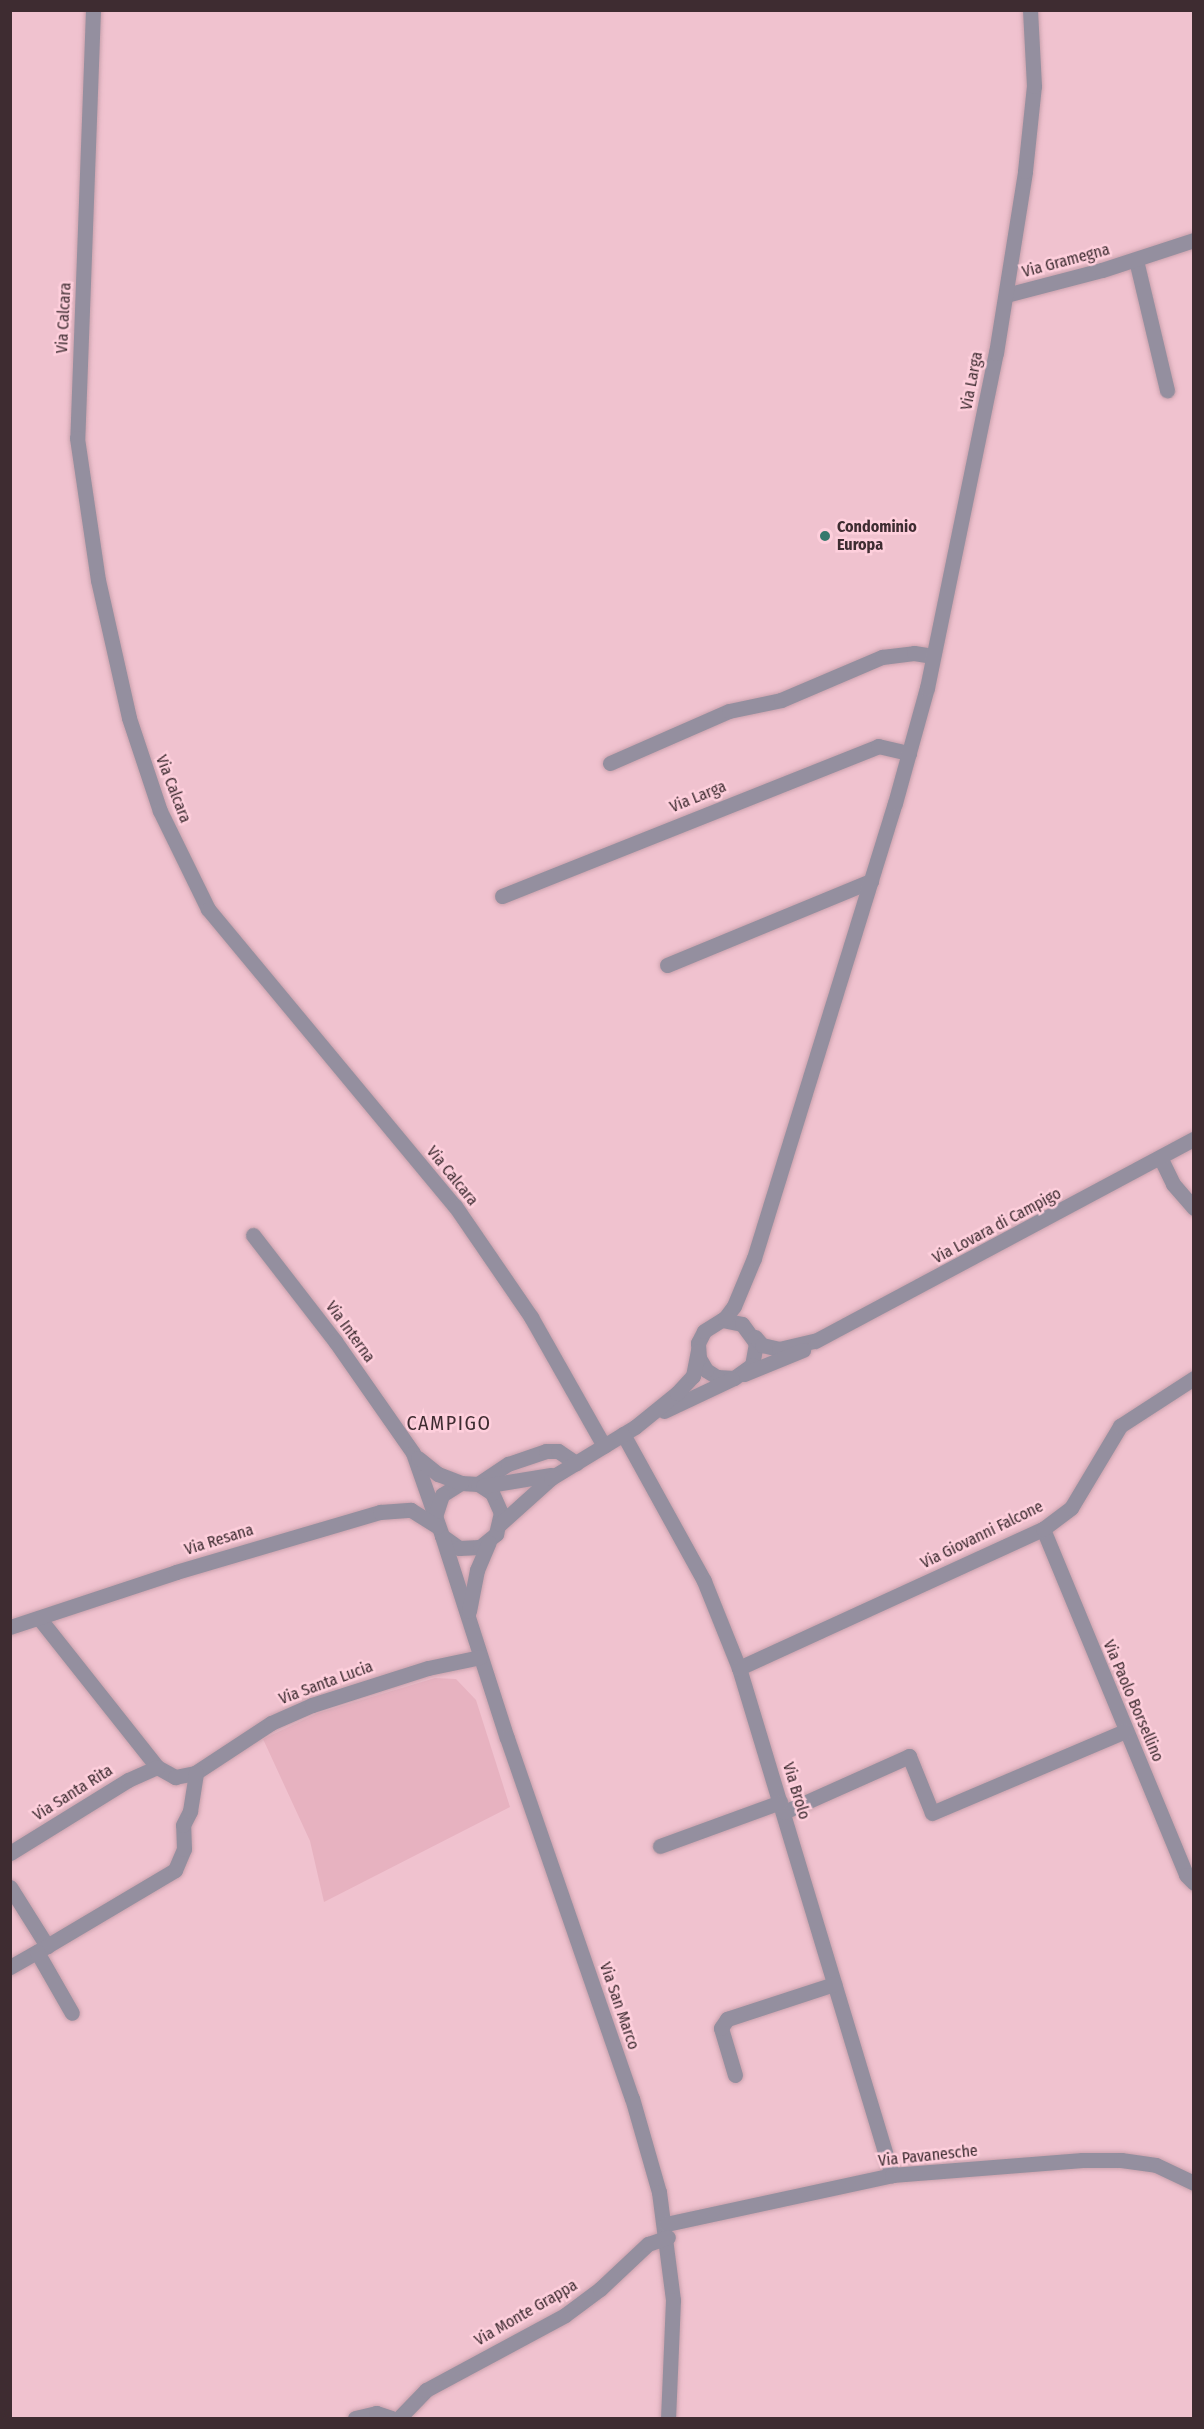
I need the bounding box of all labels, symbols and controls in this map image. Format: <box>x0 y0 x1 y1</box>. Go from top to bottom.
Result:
street label: Via Gramegna <box>1020 240 1112 282</box>
street label: Via Calcara <box>53 282 75 354</box>
street label: Via Larga <box>957 350 987 412</box>
place label: Condominio Europa <box>837 517 917 555</box>
marker: Condominio Europa <box>818 529 832 543</box>
street label: Via Calcara <box>151 752 195 826</box>
street label: Via Larga <box>667 777 729 817</box>
street label: Via Calcara <box>422 1142 482 1210</box>
street label: Via Lovara di Campigo <box>929 1184 1065 1268</box>
street label: Via Interna <box>321 1298 379 1366</box>
district label: CAMPIGO <box>406 1411 492 1435</box>
street label: Via Giovanni Falcone <box>918 1497 1046 1573</box>
street label: Via Resana <box>182 1520 256 1560</box>
street label: Via Paolo Borsellino <box>1099 1637 1167 1765</box>
street label: Via Santa Lucia <box>276 1657 376 1709</box>
street label: Via Brolo <box>778 1760 814 1822</box>
street label: Via Santa Rita <box>30 1761 116 1825</box>
street label: Via San Marco <box>595 1960 643 2052</box>
street label: Via Pavanesche <box>877 2141 979 2171</box>
street label: Via Monte Grappa <box>471 2276 581 2350</box>

